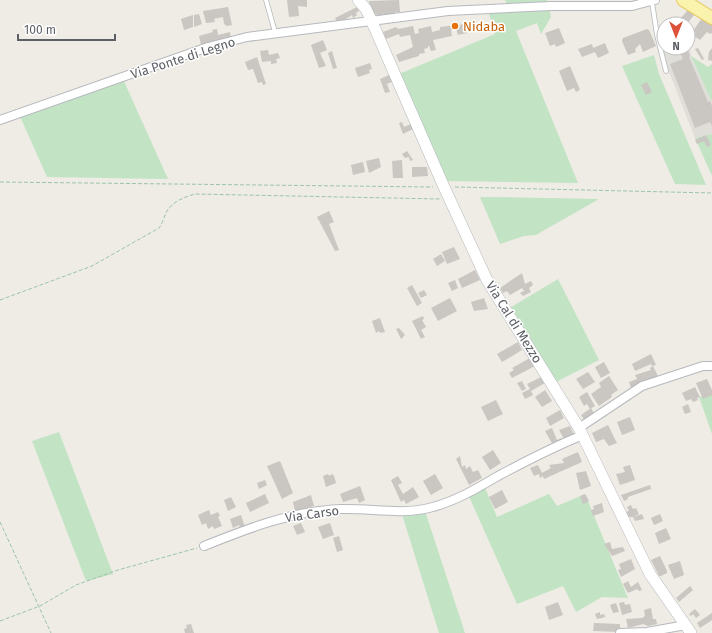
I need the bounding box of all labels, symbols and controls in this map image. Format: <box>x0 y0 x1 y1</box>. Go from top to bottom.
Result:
scale bar <box>18 16 115 42</box>
north arrow <box>656 16 696 56</box>
place label: Nidaba <box>463 19 505 34</box>
marker: Nidaba <box>450 21 460 31</box>
text: 100 m <box>24 23 56 37</box>
street label: Via Ponte di Legno <box>129 34 237 82</box>
text: N <box>672 39 680 52</box>
street label: Via Cal di Mezzo <box>483 278 545 366</box>
street label: Via Carso <box>284 503 340 525</box>

